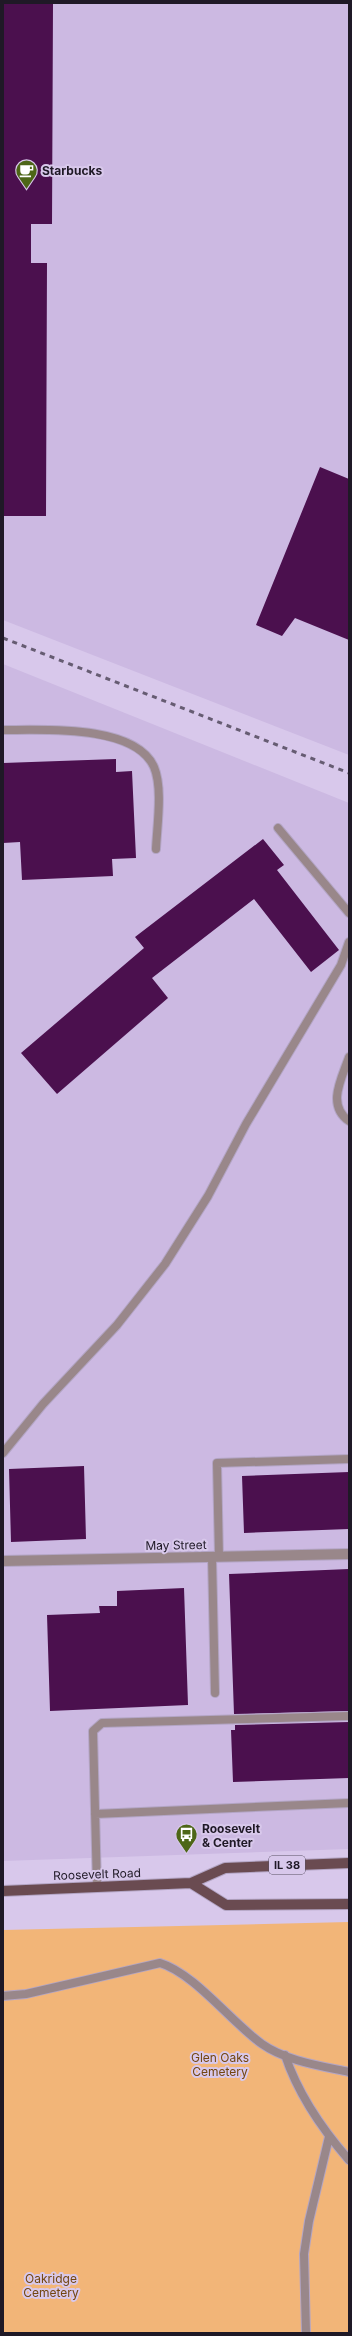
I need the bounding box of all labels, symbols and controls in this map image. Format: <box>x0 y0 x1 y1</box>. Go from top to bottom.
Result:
cafe icon: Starbucks <box>13 157 39 190</box>
place label: Starbucks <box>42 163 102 178</box>
street label: May Street <box>145 1537 207 1553</box>
place label: Roosevelt & Center <box>202 1821 261 1850</box>
bus stop icon: Roosevelt & Center <box>174 1822 200 1855</box>
road number: IL 38 <box>269 1856 305 1874</box>
street label: Roosevelt Road <box>53 1865 141 1883</box>
park label: Glen Oaks Cemetery <box>191 2050 249 2079</box>
park label: Oakridge Cemetery <box>23 2271 79 2300</box>

